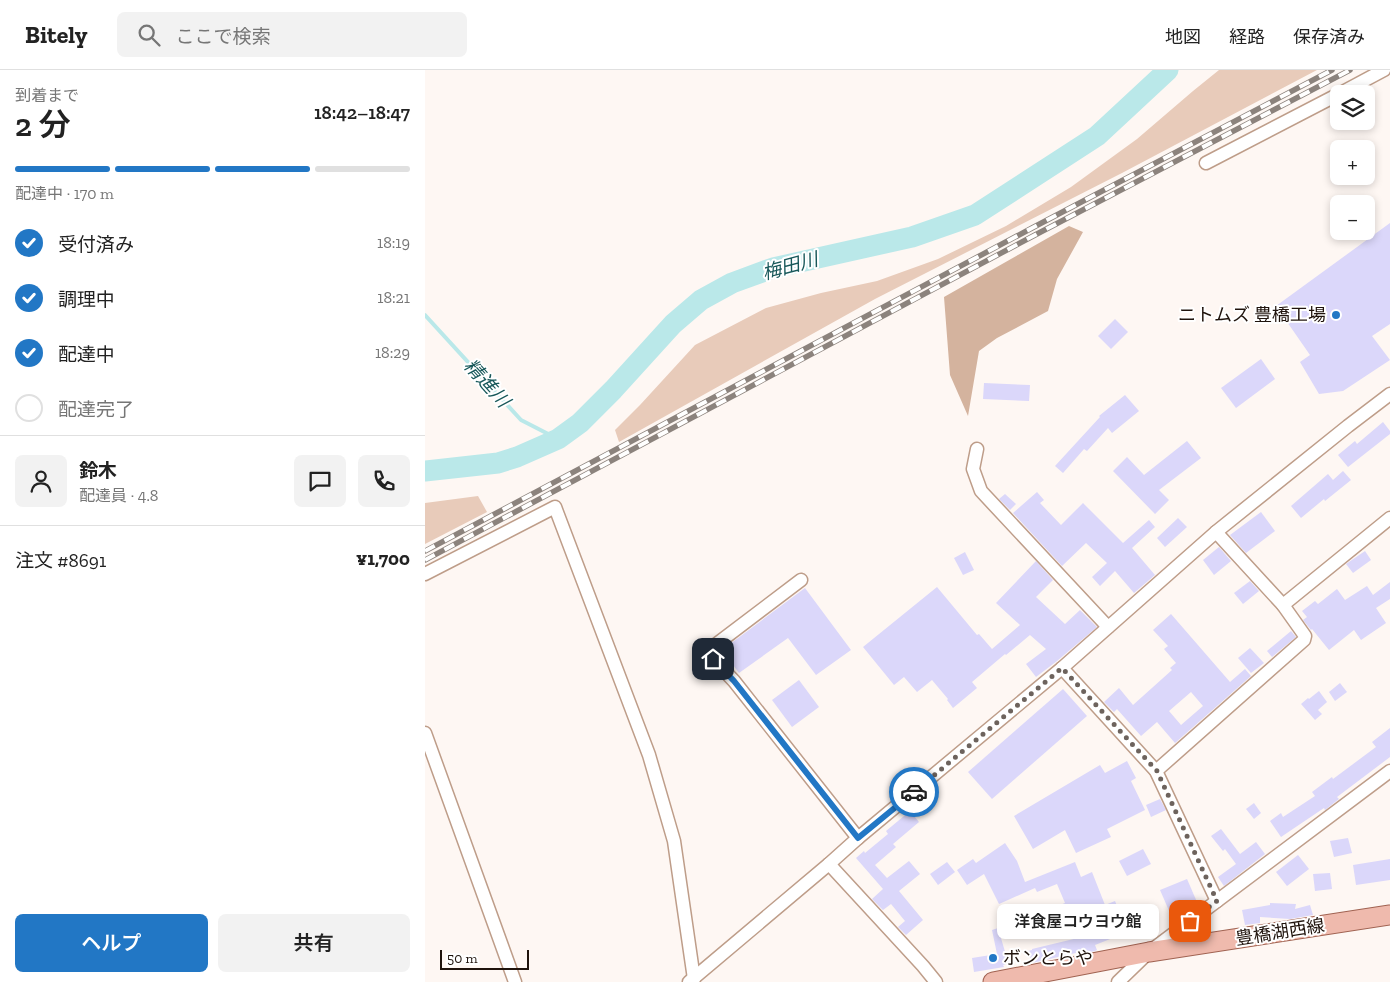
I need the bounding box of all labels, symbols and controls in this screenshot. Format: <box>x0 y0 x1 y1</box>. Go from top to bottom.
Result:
search box <box>117 12 467 57</box>
text: Bitely <box>25 20 87 49</box>
icon: search <box>135 21 163 49</box>
text: ここで検索 <box>175 25 271 48</box>
text: 地図 <box>1165 26 1201 48</box>
text: 経路 <box>1229 26 1265 48</box>
text: 保存済み <box>1293 26 1365 48</box>
map controls <box>1330 85 1375 240</box>
button: layers <box>1330 85 1375 130</box>
text: 到着まで <box>15 86 79 105</box>
text: 18:42–18:47 <box>314 101 410 124</box>
text: 2 分 <box>15 106 70 144</box>
button: + <box>1330 140 1375 185</box>
text: 配達中 · 170 m <box>15 184 114 203</box>
button: − <box>1330 195 1375 240</box>
icon: check <box>15 229 43 257</box>
text: 受付済み <box>58 233 134 256</box>
text: 18:19 <box>377 233 410 252</box>
water label: 梅田川 <box>759 247 822 284</box>
icon: check <box>15 284 43 312</box>
text: 調理中 <box>58 288 115 311</box>
text: 18:21 <box>377 288 410 307</box>
place label: ニトムズ 豊橋工場 <box>1178 304 1326 326</box>
marker: ニトムズ 豊橋工場 <box>1330 309 1342 321</box>
icon: check <box>15 339 43 367</box>
text: 配達中 <box>58 343 115 366</box>
text: 18:29 <box>375 343 410 362</box>
water label: 精進川 <box>459 354 516 413</box>
text: 配達完了 <box>58 398 134 421</box>
button: person <box>15 455 67 507</box>
button: chat <box>294 455 346 507</box>
button: phone <box>358 455 410 507</box>
text: 鈴木 <box>79 459 117 482</box>
text: 配達員 · 4.8 <box>79 486 158 505</box>
text: ¥1,700 <box>356 547 410 570</box>
text: 注文 #8691 <box>15 549 106 572</box>
pin <box>692 638 734 680</box>
icon: home <box>699 645 727 673</box>
courier <box>889 767 939 817</box>
icon: car <box>900 778 928 806</box>
pin <box>1169 900 1211 942</box>
callout: 洋食屋コウヨウ館 <box>997 904 1160 938</box>
icon: bag <box>1176 907 1204 935</box>
text: 洋食屋コウヨウ館 <box>1014 912 1142 931</box>
button: ヘルプ <box>15 914 208 972</box>
button: 共有 <box>218 914 410 972</box>
street label: 豊橋湖西線 <box>1234 914 1326 950</box>
scale bar <box>440 947 529 970</box>
place label: ボンとらや <box>1003 947 1093 969</box>
text: 50 m <box>447 950 478 967</box>
marker: ボンとらや <box>987 952 999 964</box>

